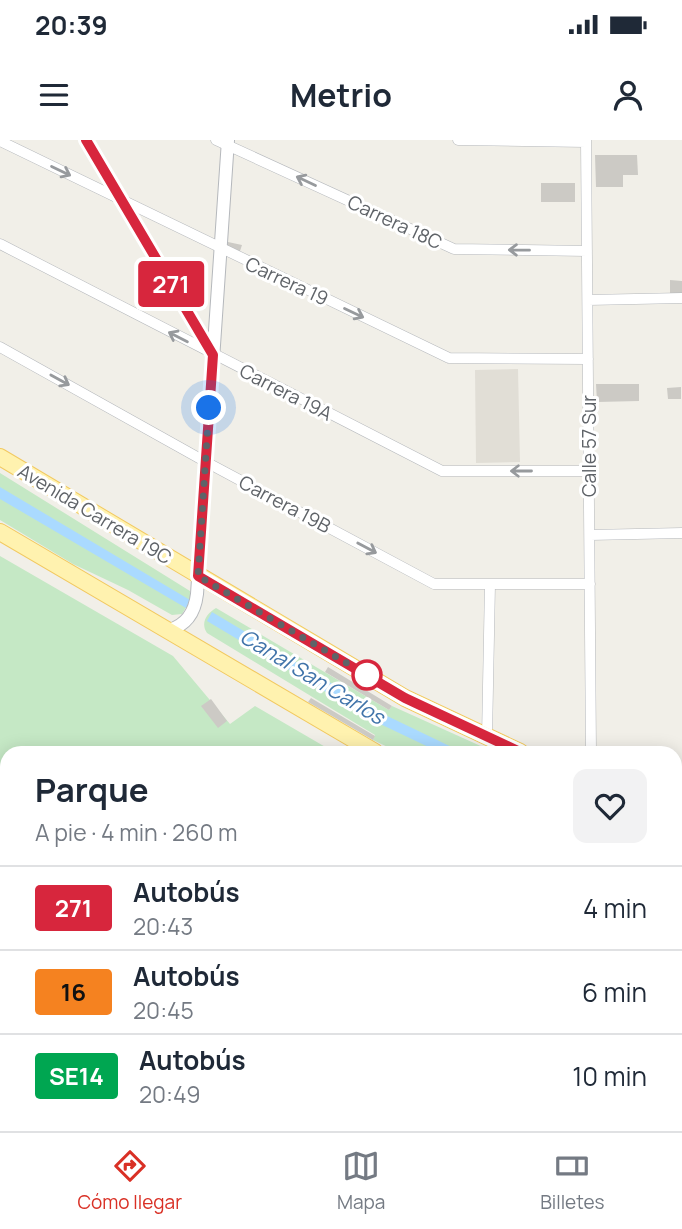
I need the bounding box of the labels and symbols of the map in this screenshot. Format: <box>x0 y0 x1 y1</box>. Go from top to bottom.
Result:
one-way arrow <box>50 165 71 179</box>
one-way arrow <box>296 174 317 187</box>
street label: Carrera 18C <box>343 189 447 255</box>
one-way arrow <box>508 243 531 257</box>
street label: Carrera 19 <box>241 250 333 312</box>
line badge: 271 <box>131 261 211 307</box>
one-way arrow <box>343 307 364 320</box>
one-way arrow <box>168 329 189 343</box>
street label: Carrera 19A <box>235 358 337 426</box>
one-way arrow <box>49 373 69 387</box>
your location <box>191 390 226 425</box>
street label: Calle 57 Sur <box>576 395 602 497</box>
street label: Avenida Carrera 19C <box>13 458 177 570</box>
one-way arrow <box>510 464 533 478</box>
street label: Carrera 19B <box>235 469 336 539</box>
one-way arrow <box>356 542 377 555</box>
water label: Canal San Carlos <box>235 622 392 731</box>
unlabelled marker <box>352 660 382 690</box>

